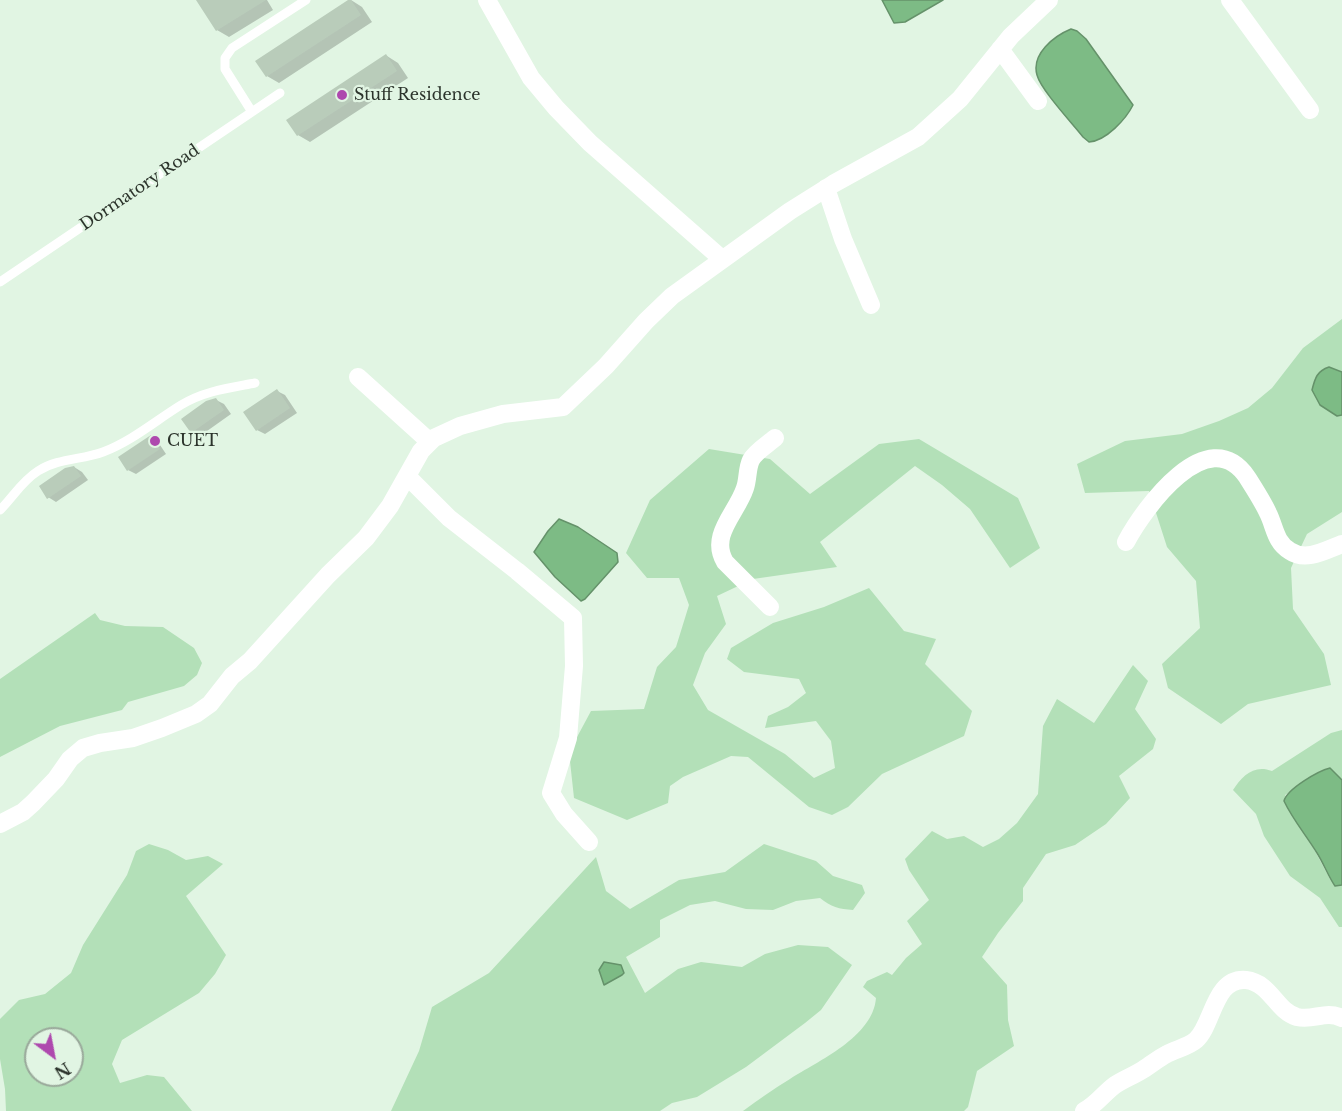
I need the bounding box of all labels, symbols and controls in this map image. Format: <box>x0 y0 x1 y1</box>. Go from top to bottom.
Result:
place label: Stuff Residence <box>354 85 480 105</box>
marker: Stuff Residence <box>335 88 349 102</box>
street label: Dormatory Road <box>77 141 203 235</box>
place label: CUET <box>167 431 218 451</box>
marker: CUET <box>148 434 162 448</box>
north arrow <box>24 1027 84 1087</box>
text: N <box>51 1058 74 1083</box>

